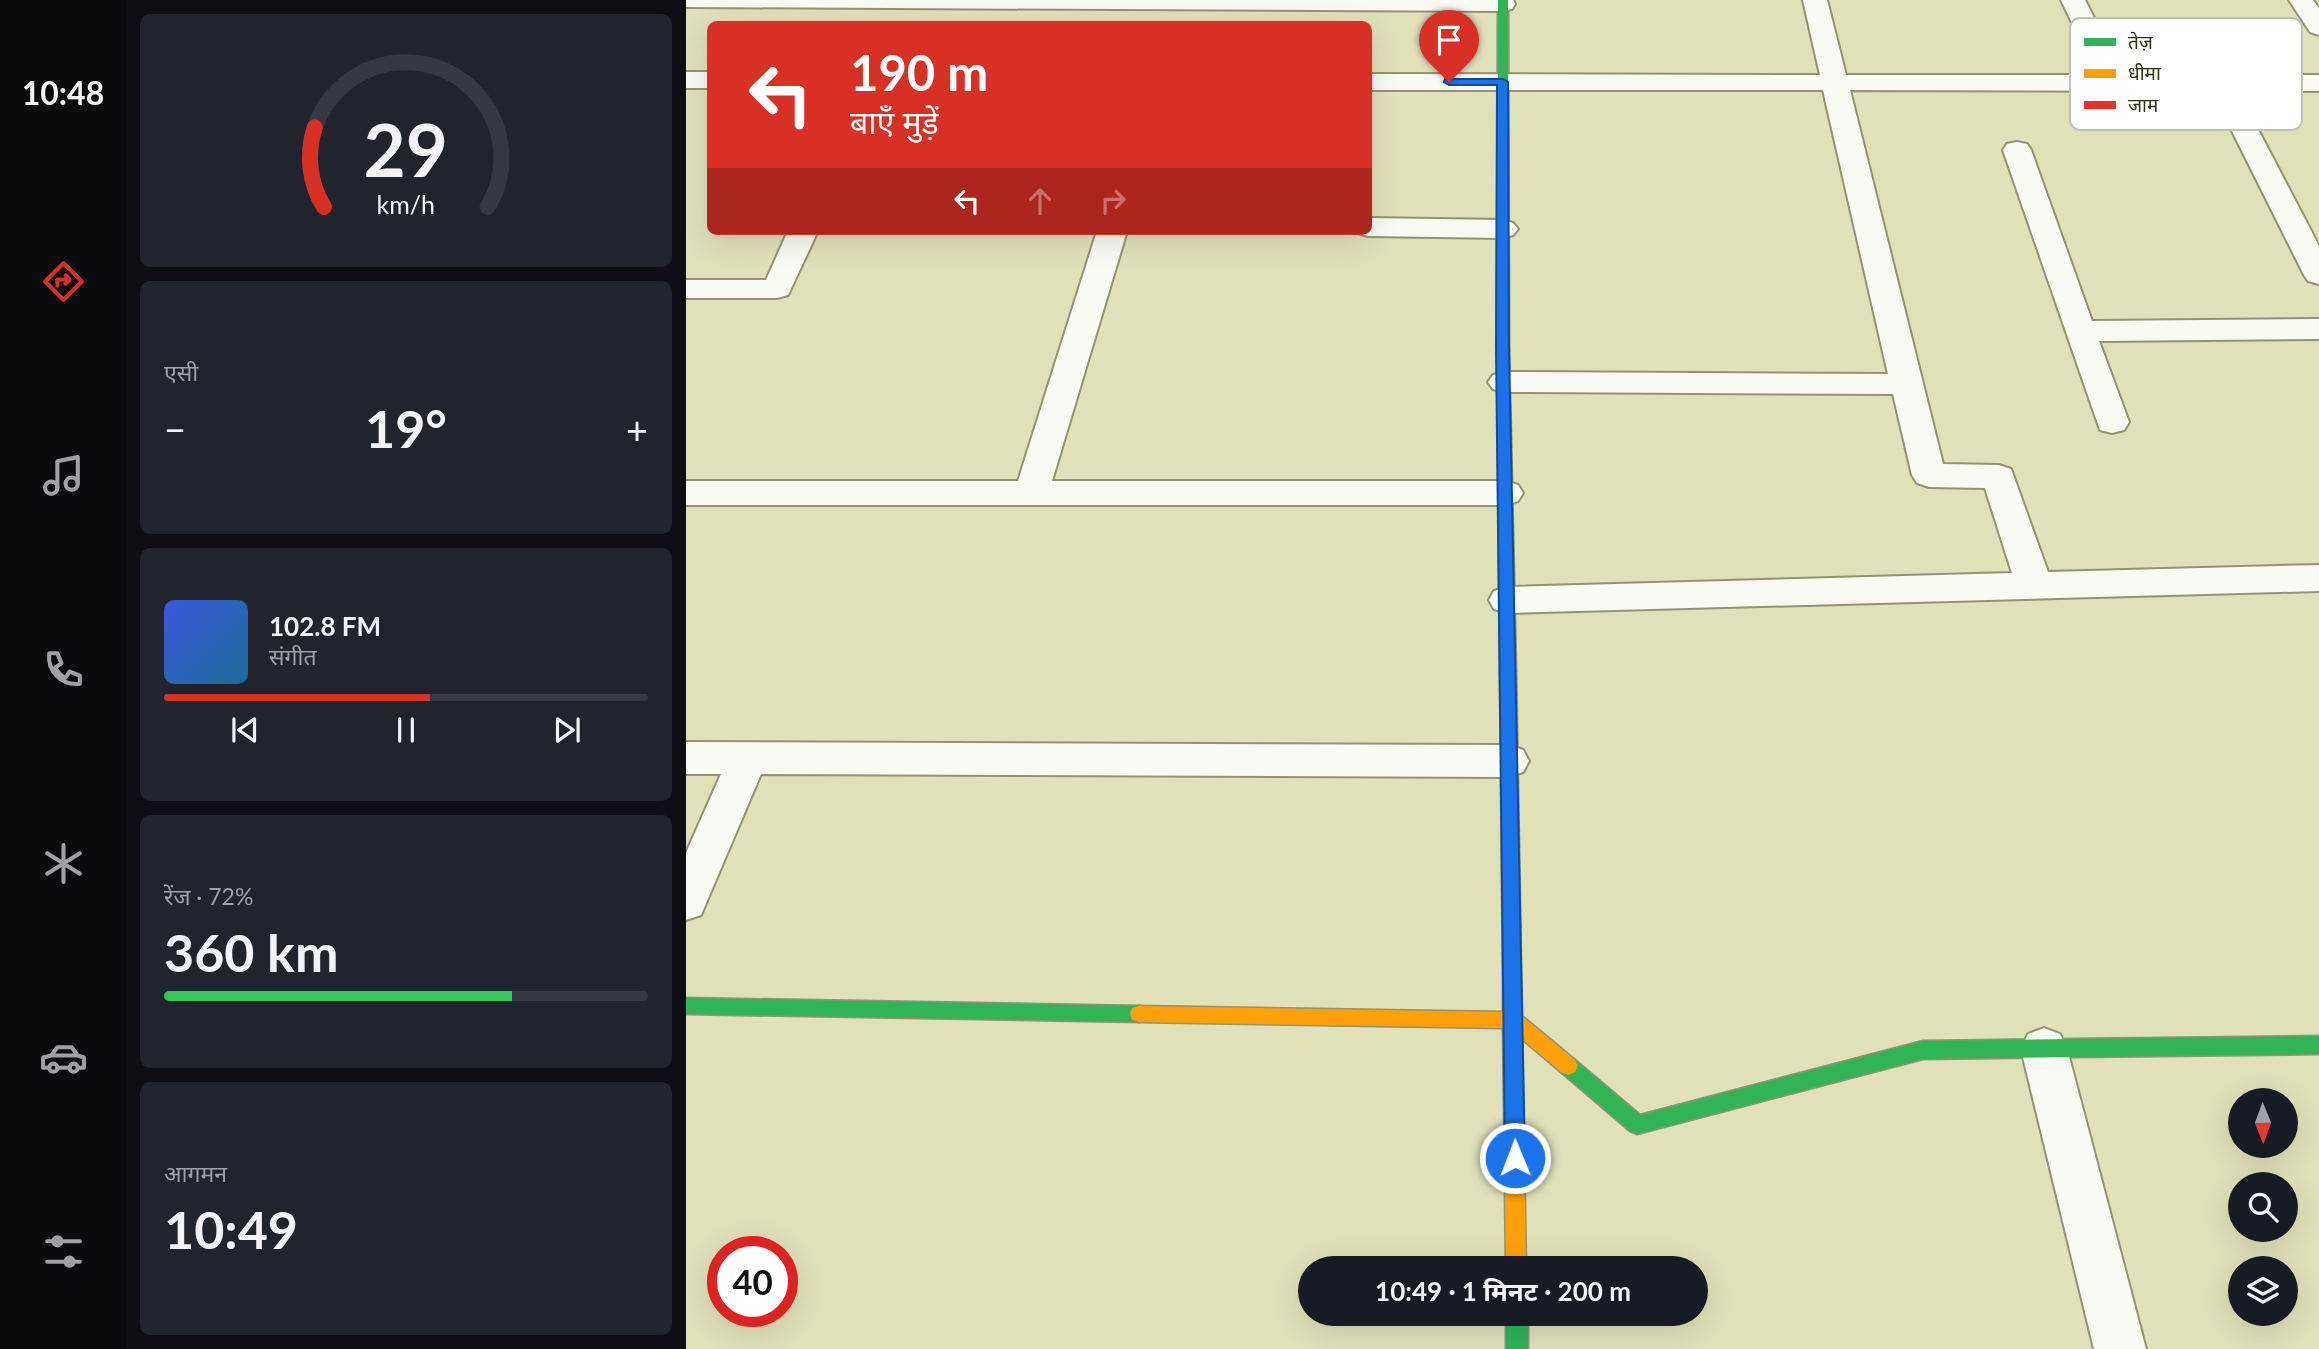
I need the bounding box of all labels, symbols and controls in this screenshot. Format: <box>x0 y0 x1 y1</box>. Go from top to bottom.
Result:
pin <box>1419 10 1479 82</box>
legend <box>2070 18 2302 130</box>
icon: arrive <box>1430 21 1468 59</box>
text: तेज़ <box>2128 30 2154 53</box>
text: 190 m <box>850 43 988 101</box>
icon: left <box>735 49 826 140</box>
text: धीमा <box>2128 61 2162 84</box>
text: 10:48 <box>22 73 104 112</box>
text: जाम <box>2128 93 2159 116</box>
text: बाएँ मुड़ें <box>850 102 939 141</box>
text: 29 <box>364 105 448 193</box>
icon: left <box>948 182 986 220</box>
icon: ahead <box>1021 182 1059 220</box>
icon: right <box>1094 182 1132 220</box>
text: km/h <box>377 188 435 218</box>
icon: directions <box>39 257 88 306</box>
text: एसी <box>164 358 198 386</box>
text: 19° <box>365 397 447 459</box>
text: − <box>164 406 186 452</box>
text: + <box>626 406 648 452</box>
icon: music <box>39 451 88 500</box>
text: 102.8 FM <box>269 610 381 642</box>
text: संगीत <box>269 642 317 670</box>
icon: phone <box>39 645 88 694</box>
icon: previous <box>226 711 264 749</box>
icon: pause <box>387 711 425 749</box>
icon: next <box>548 711 586 749</box>
icon: climate <box>39 839 88 888</box>
text: रेंज · 72% <box>164 882 253 910</box>
text: 360 km <box>164 921 338 983</box>
icon: car <box>39 1033 88 1082</box>
north arrow <box>2228 1088 2298 1158</box>
map controls <box>2228 1088 2298 1326</box>
position arrow <box>1478 1121 1552 1195</box>
text: आगमन <box>164 1159 227 1187</box>
button: search <box>2228 1172 2298 1242</box>
text: 10:49 <box>164 1198 298 1260</box>
icon: filters <box>39 1227 88 1276</box>
speed limit sign: 40 <box>707 1236 798 1327</box>
button: layers <box>2228 1256 2298 1326</box>
text: 10:49 · 1 मिनट · 200 m <box>1375 1275 1631 1307</box>

